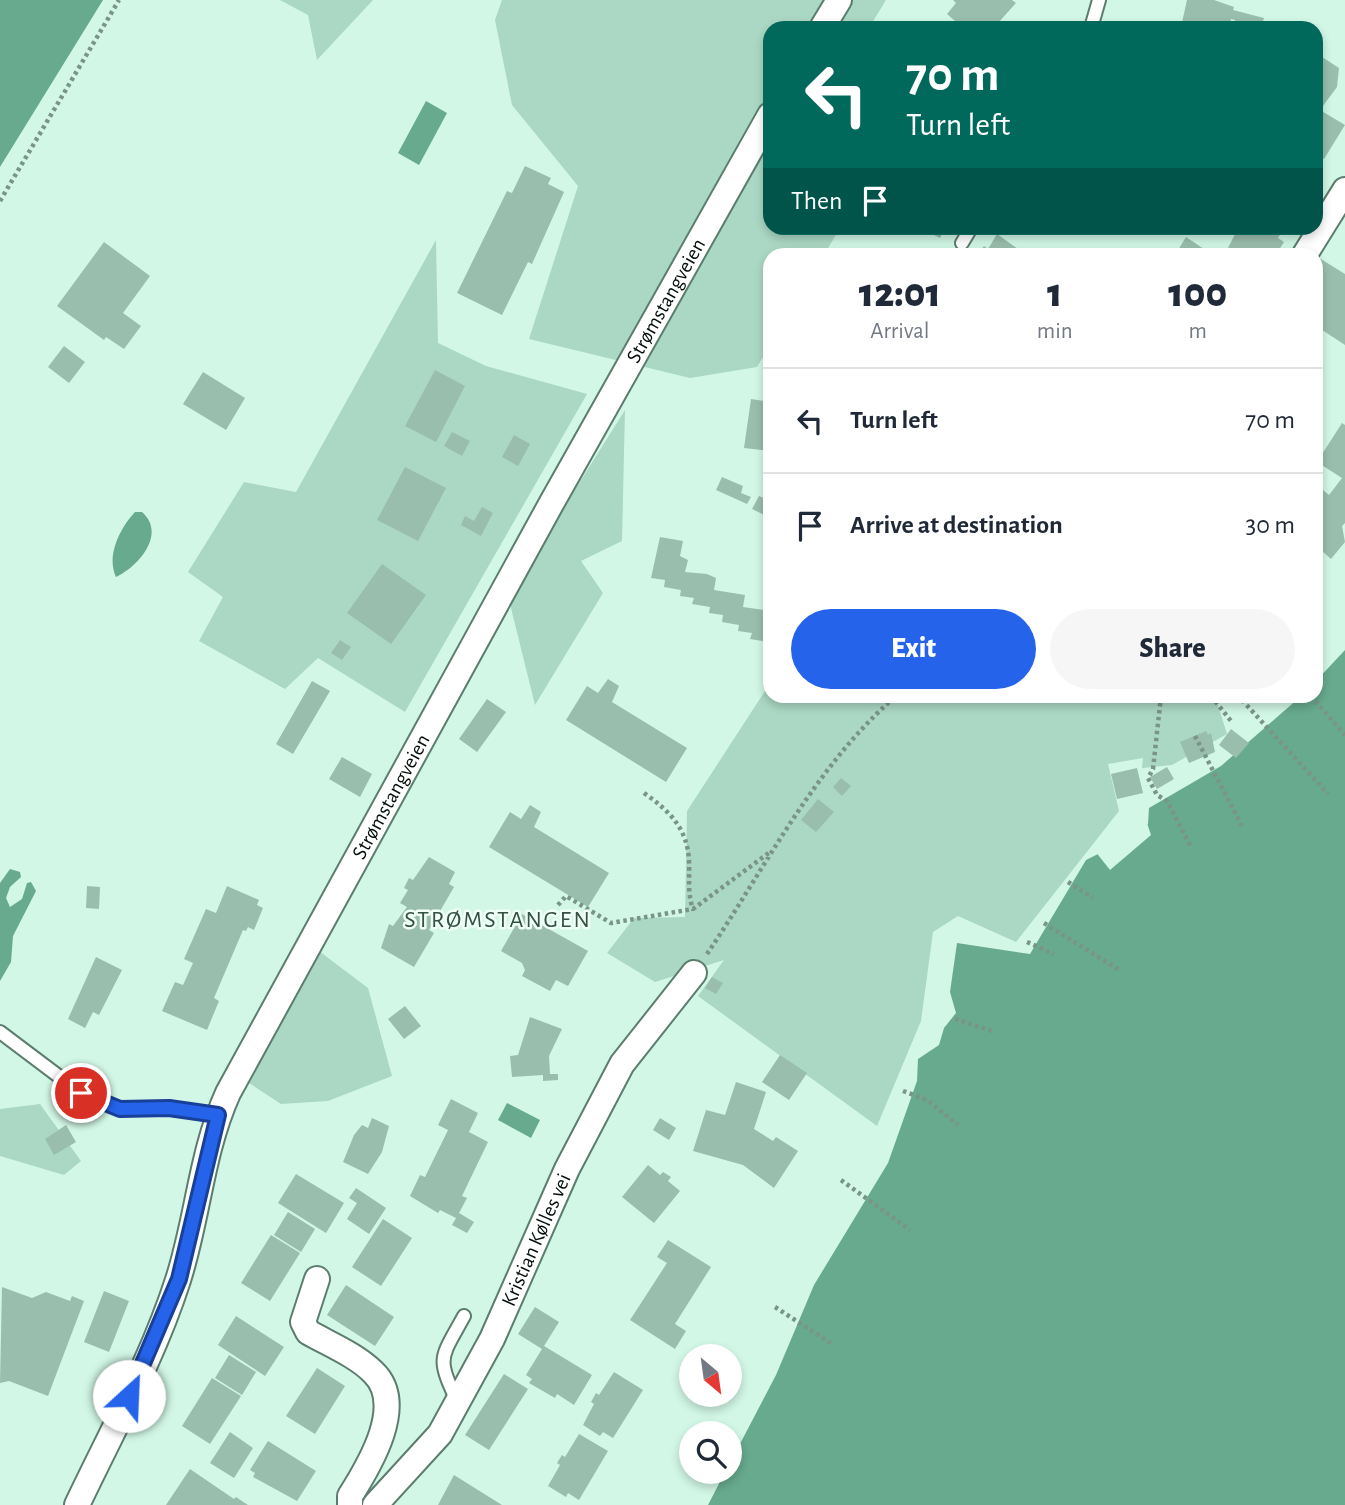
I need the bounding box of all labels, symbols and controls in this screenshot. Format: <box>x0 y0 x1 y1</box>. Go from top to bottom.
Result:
icon: left <box>791 49 882 140</box>
text: 70 m <box>906 51 1000 100</box>
text: Turn left <box>906 109 1010 141</box>
icon: arrive <box>856 182 894 220</box>
text: Then <box>791 188 842 214</box>
street label: Strømstangveien <box>622 235 709 366</box>
text: 12:01 <box>859 272 941 314</box>
text: 1 <box>1047 272 1062 314</box>
text: 100 <box>1168 272 1227 314</box>
text: Arrival <box>870 320 929 343</box>
text: min <box>1037 320 1073 343</box>
text: m <box>1189 320 1207 343</box>
icon: left <box>791 402 829 440</box>
text: Turn left <box>850 407 938 433</box>
text: 70 m <box>1245 407 1295 433</box>
icon: arrive <box>791 507 829 545</box>
text: Arrive at destination <box>850 512 1063 538</box>
text: 30 m <box>1245 512 1295 538</box>
button: Exit <box>791 609 1036 689</box>
button: Share <box>1050 609 1295 689</box>
street label: Strømstangveien <box>348 730 433 863</box>
district label: STRØMSTANGEN <box>404 908 592 932</box>
pin <box>51 1063 111 1123</box>
icon: arrive <box>62 1074 100 1112</box>
street label: Kristian Kølles vei <box>497 1170 574 1309</box>
north arrow <box>679 1344 742 1407</box>
map controls <box>679 1344 742 1484</box>
position arrow <box>92 1359 166 1433</box>
button: search <box>679 1421 742 1484</box>

